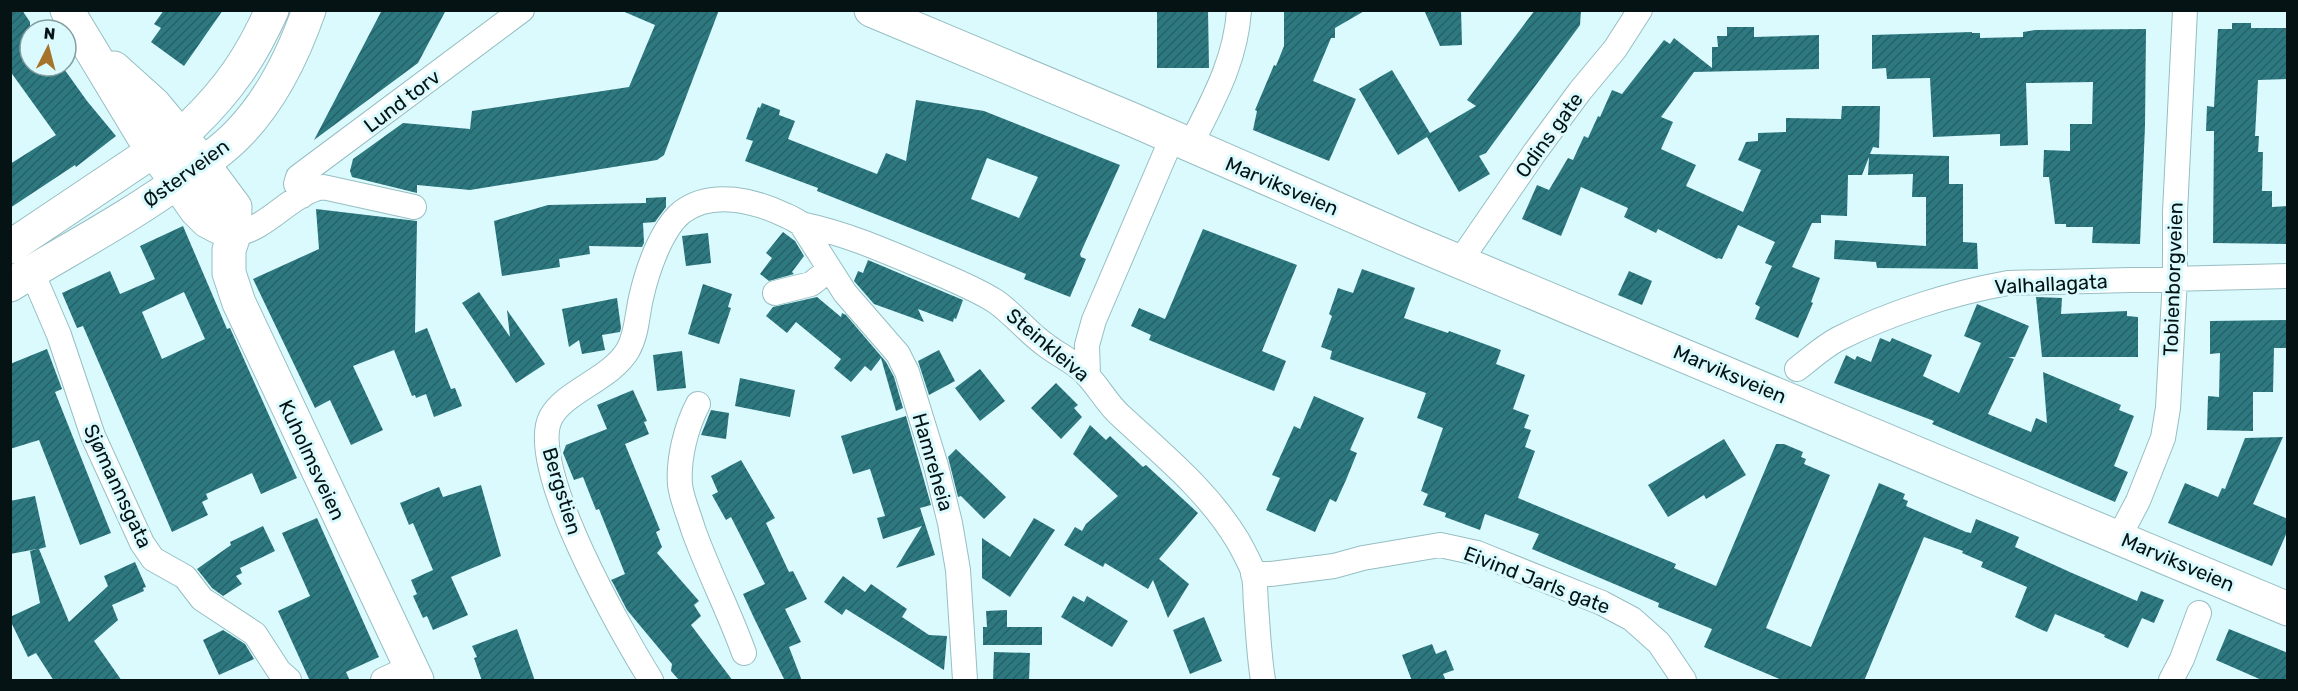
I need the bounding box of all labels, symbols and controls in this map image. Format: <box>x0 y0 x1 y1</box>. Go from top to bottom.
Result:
north arrow <box>18 18 78 78</box>
text: N <box>43 24 56 44</box>
street label: Lund torv <box>359 64 445 138</box>
street label: Odins gate <box>1510 88 1588 182</box>
street label: Østerveien <box>138 134 234 212</box>
street label: Marviksveien <box>1222 151 1342 221</box>
street label: Tobienborgveien <box>2158 202 2188 356</box>
street label: Valhallagata <box>1994 269 2108 299</box>
street label: Steinkleiva <box>1001 303 1095 387</box>
street label: Marviksveien <box>1670 339 1790 409</box>
street label: Kuholmsveien <box>274 396 350 524</box>
street label: Hamreheia <box>908 410 958 514</box>
street label: Sjømannsgata <box>79 420 157 552</box>
street label: Bergstien <box>537 444 587 538</box>
street label: Marviksveien <box>2118 527 2238 597</box>
street label: Eivind Jarls gate <box>1460 541 1614 619</box>

